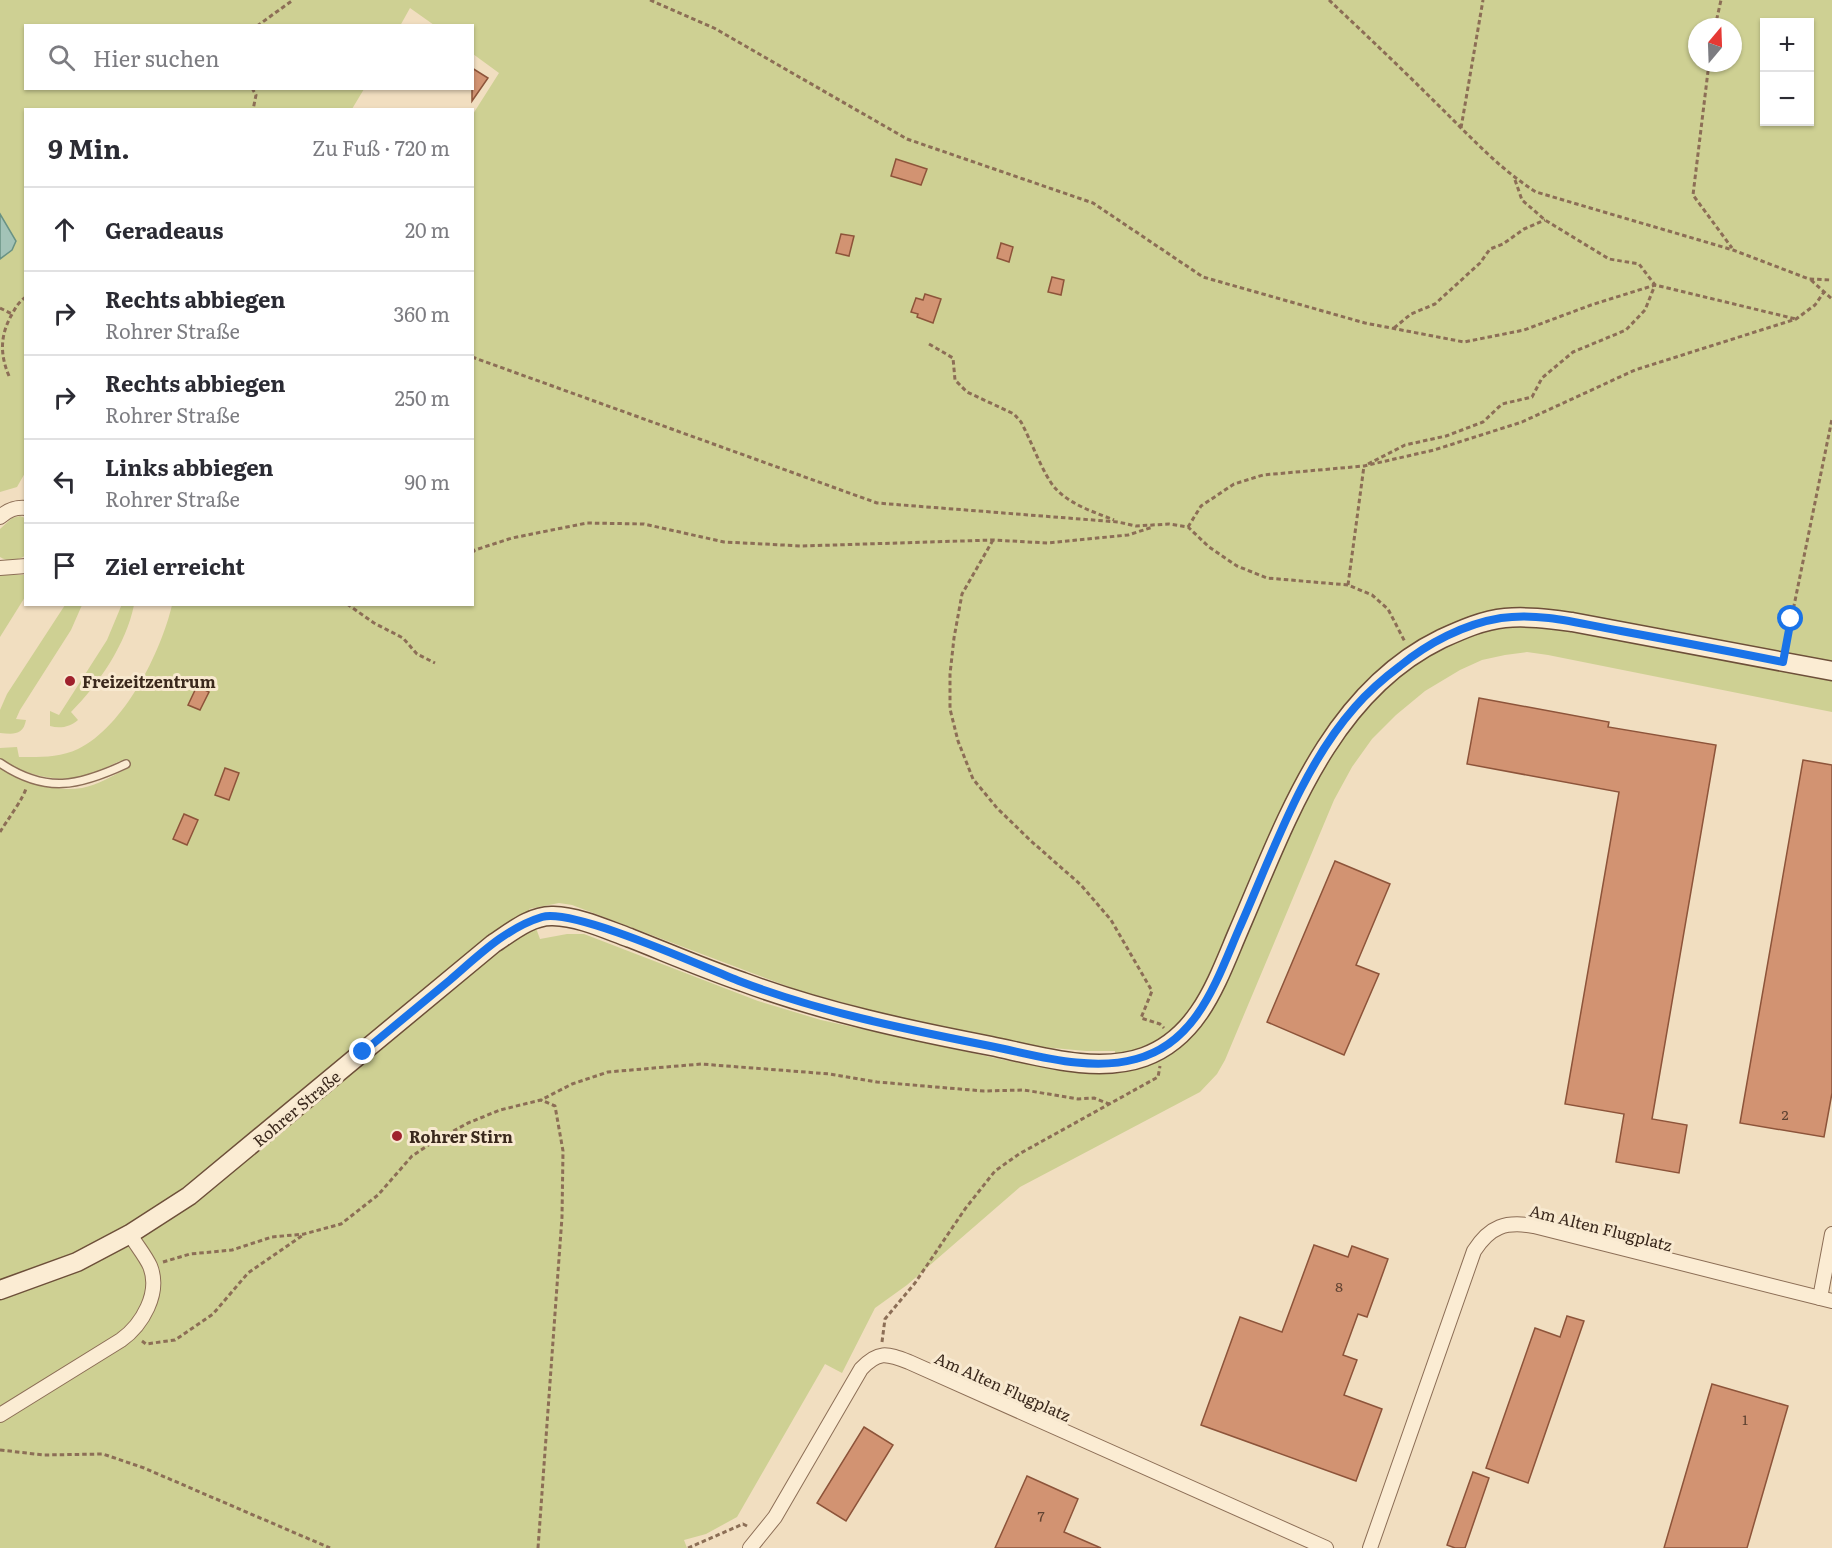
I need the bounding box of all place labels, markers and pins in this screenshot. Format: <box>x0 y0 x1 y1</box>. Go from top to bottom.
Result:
place label: Freizeitzentrum <box>82 669 216 693</box>
marker: Freizeitzentrum <box>63 674 77 688</box>
place label: Rohrer Stirn <box>409 1124 513 1148</box>
marker: Rohrer Stirn <box>390 1129 404 1143</box>

